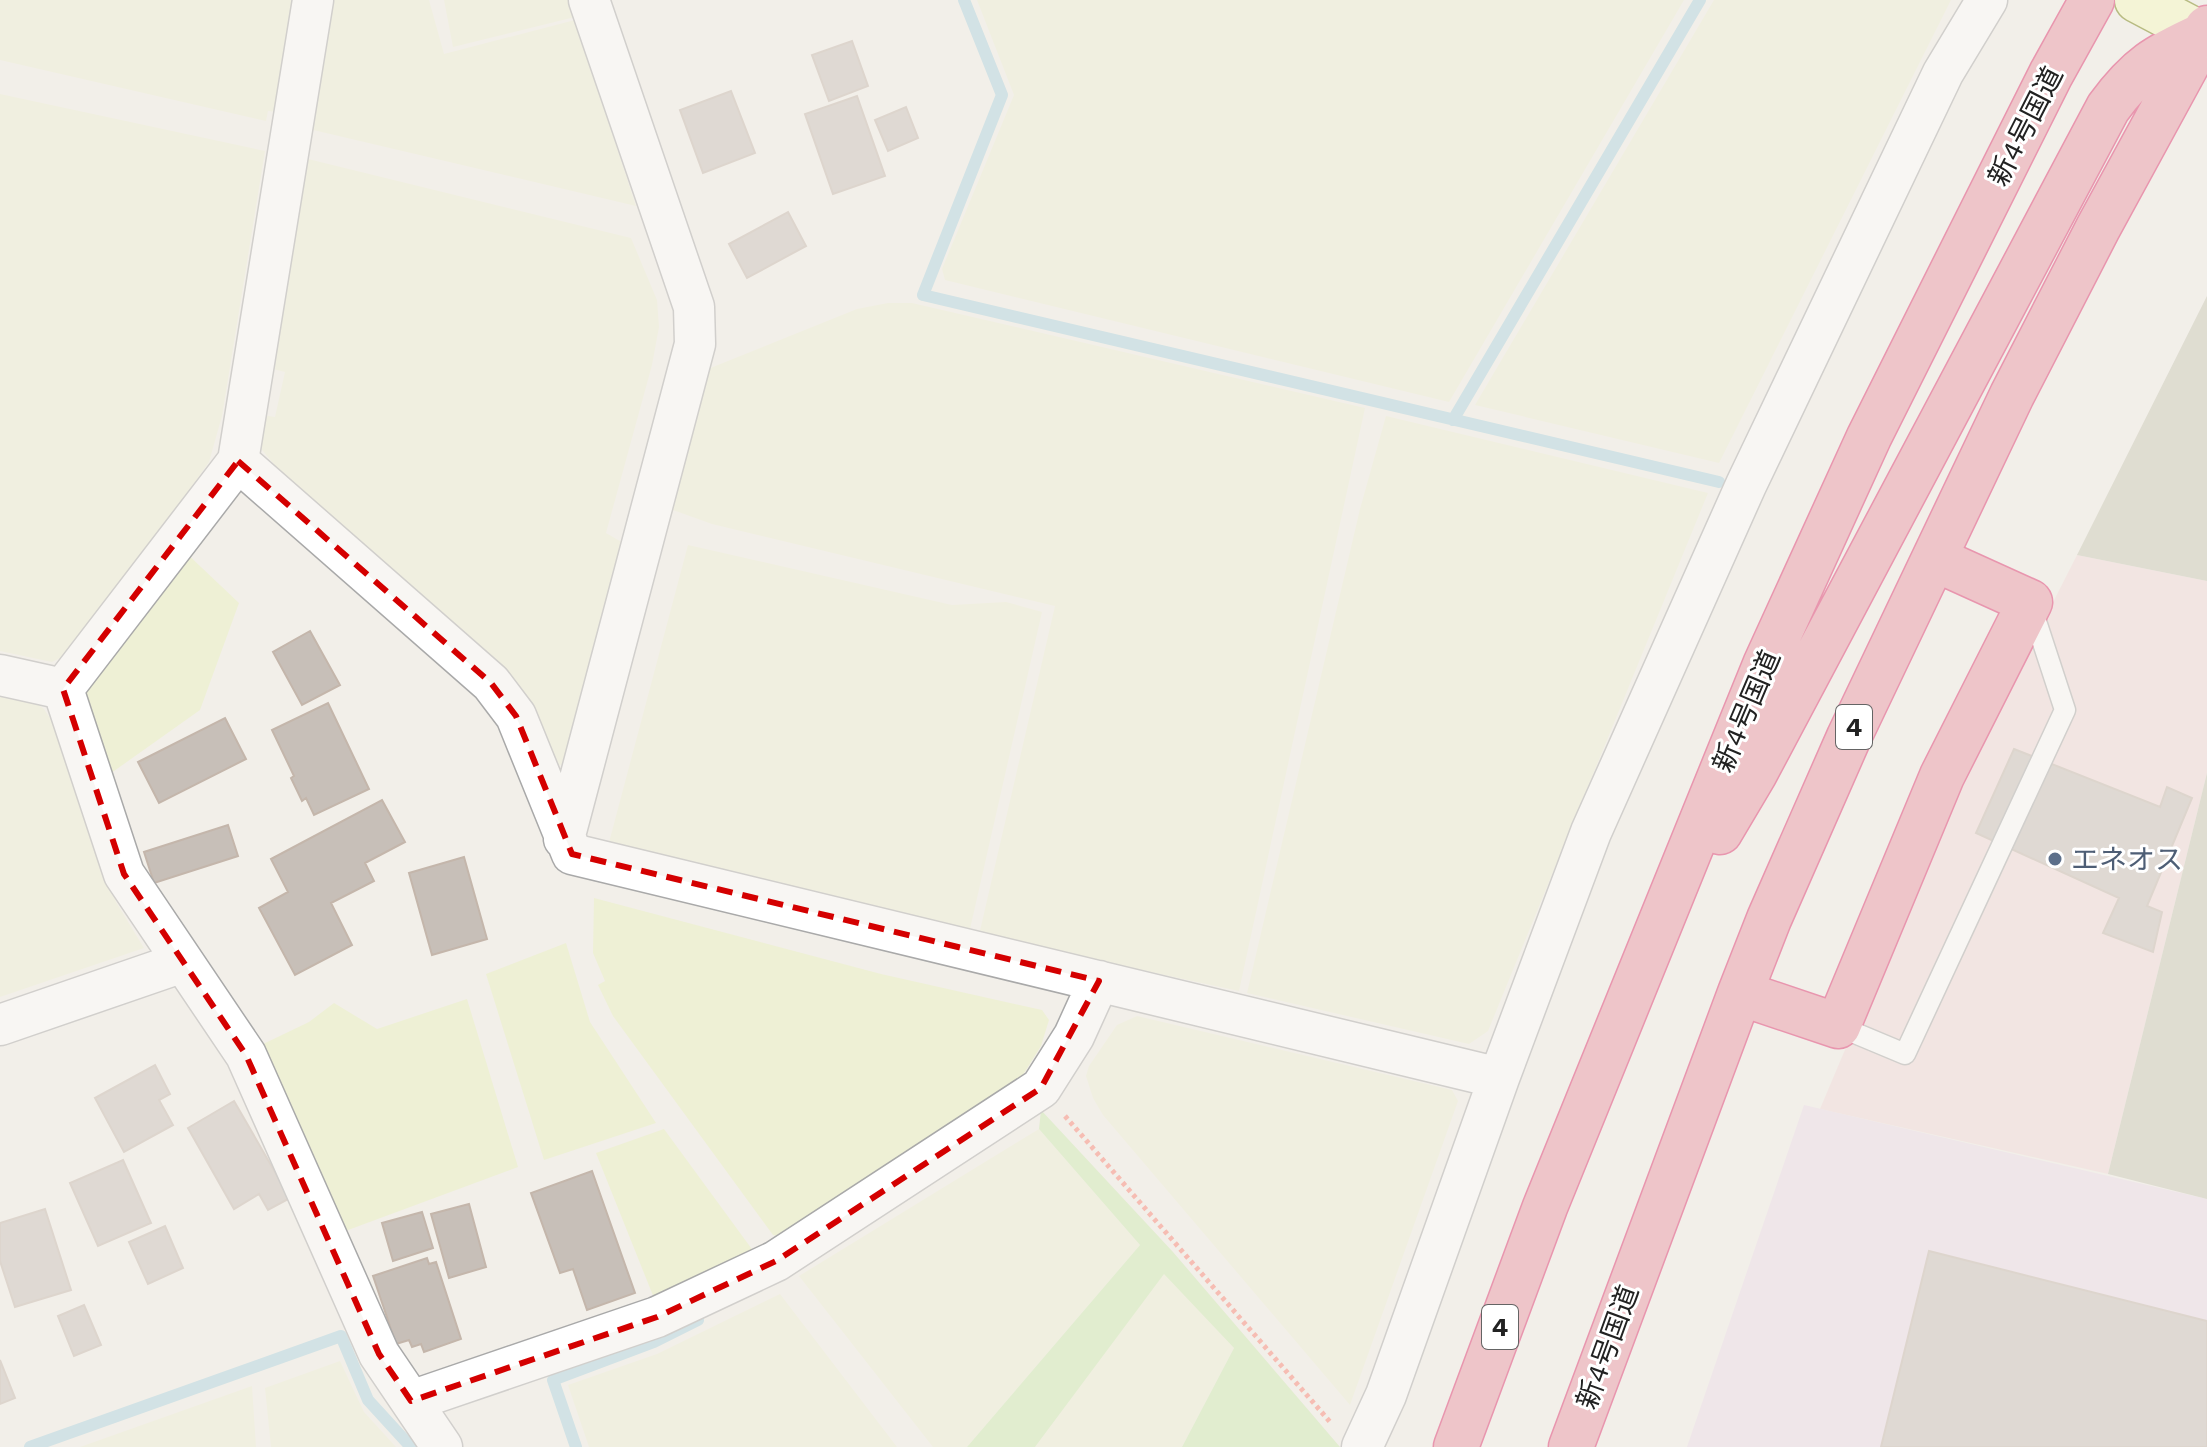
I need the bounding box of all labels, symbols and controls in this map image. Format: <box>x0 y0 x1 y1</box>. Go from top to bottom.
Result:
street label: 新4号国道 <box>1981 61 2069 191</box>
street label: 新4号国道 <box>1706 645 1787 777</box>
road number: 4 <box>1836 705 1872 749</box>
place label: エネオス <box>2071 843 2183 876</box>
marker: エネオス <box>2046 850 2064 868</box>
street label: 新4号国道 <box>1570 1281 1645 1413</box>
road number: 4 <box>1482 1305 1518 1349</box>

